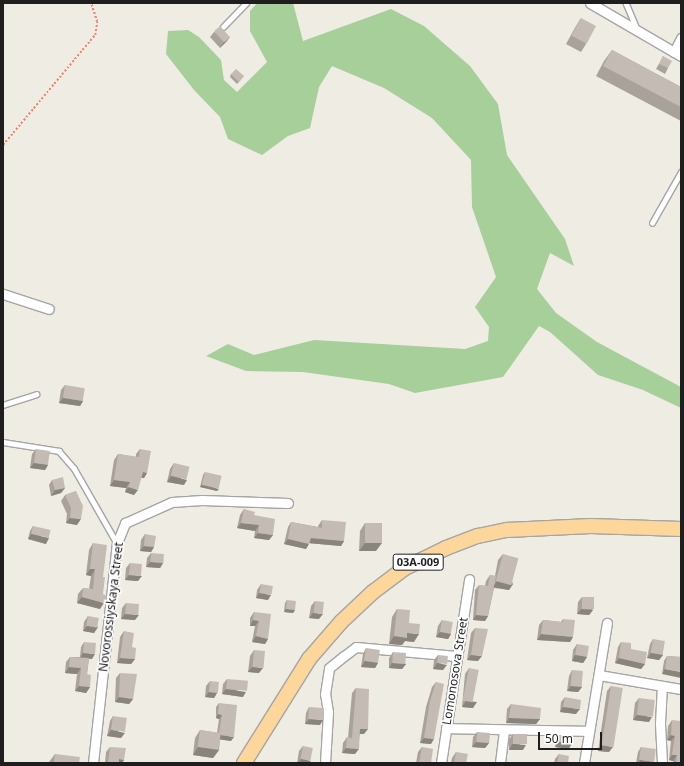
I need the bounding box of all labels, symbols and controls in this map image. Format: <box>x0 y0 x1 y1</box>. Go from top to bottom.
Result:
street label: Novorossiyskaya Street <box>96 541 126 673</box>
road number: 03А-009 <box>392 553 444 571</box>
street label: Lomonosova Street <box>439 616 471 726</box>
scale bar <box>540 724 604 750</box>
text: 50 m <box>545 730 573 747</box>

